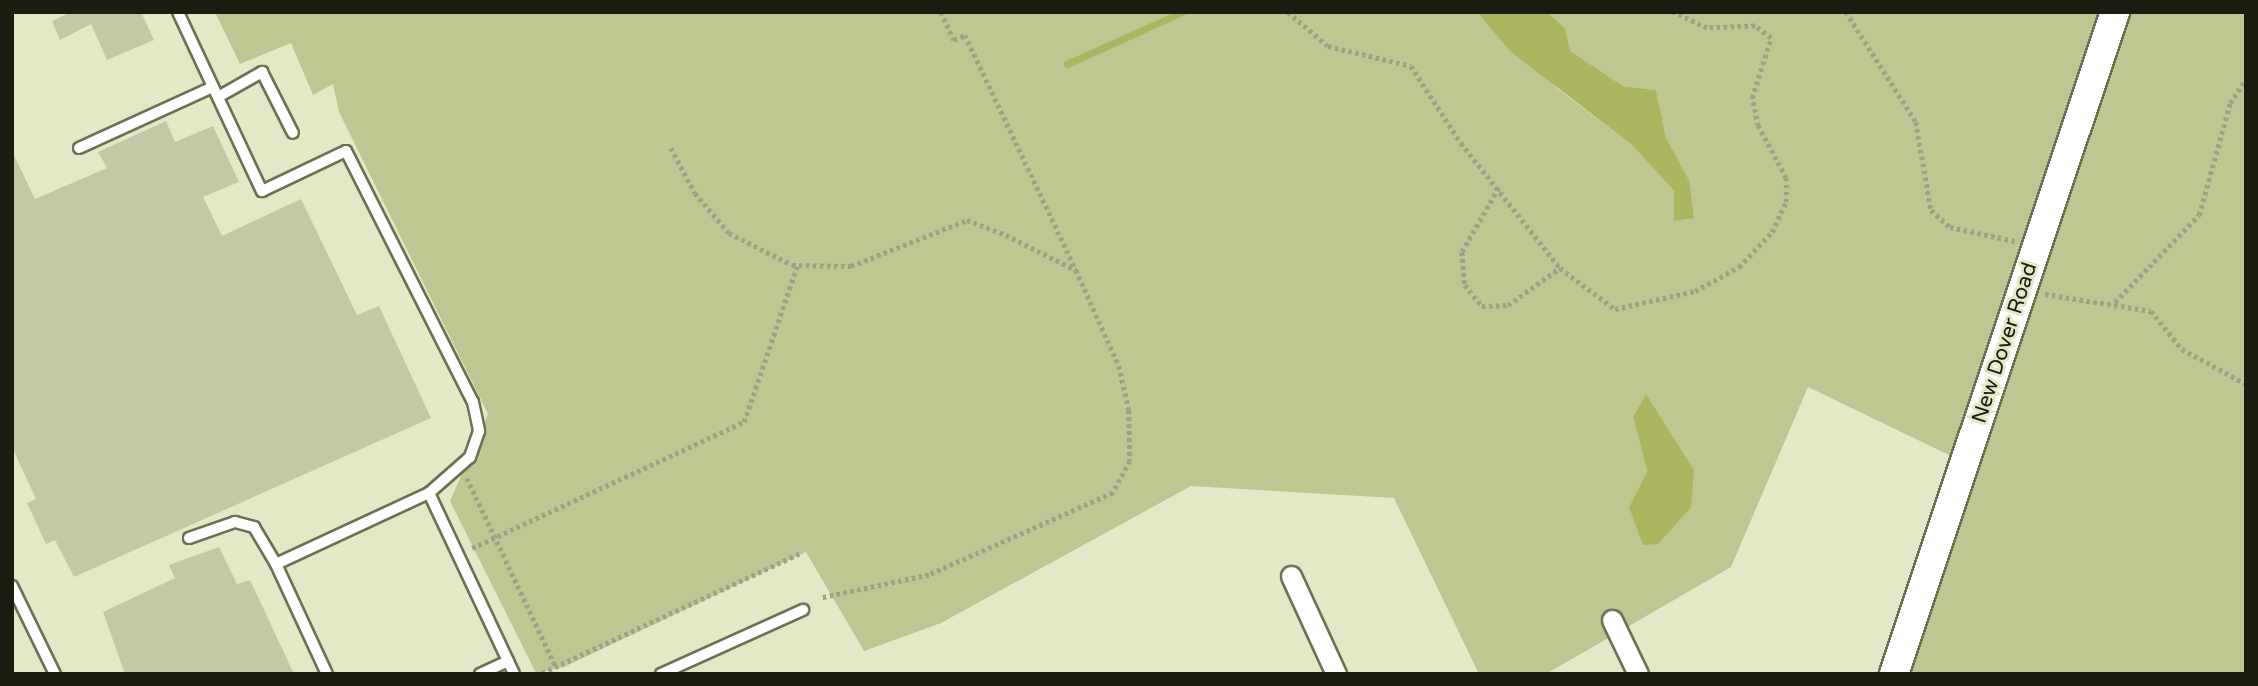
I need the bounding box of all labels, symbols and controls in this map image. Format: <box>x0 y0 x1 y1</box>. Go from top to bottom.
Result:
street label: New Dover Road <box>1967 259 2043 427</box>

